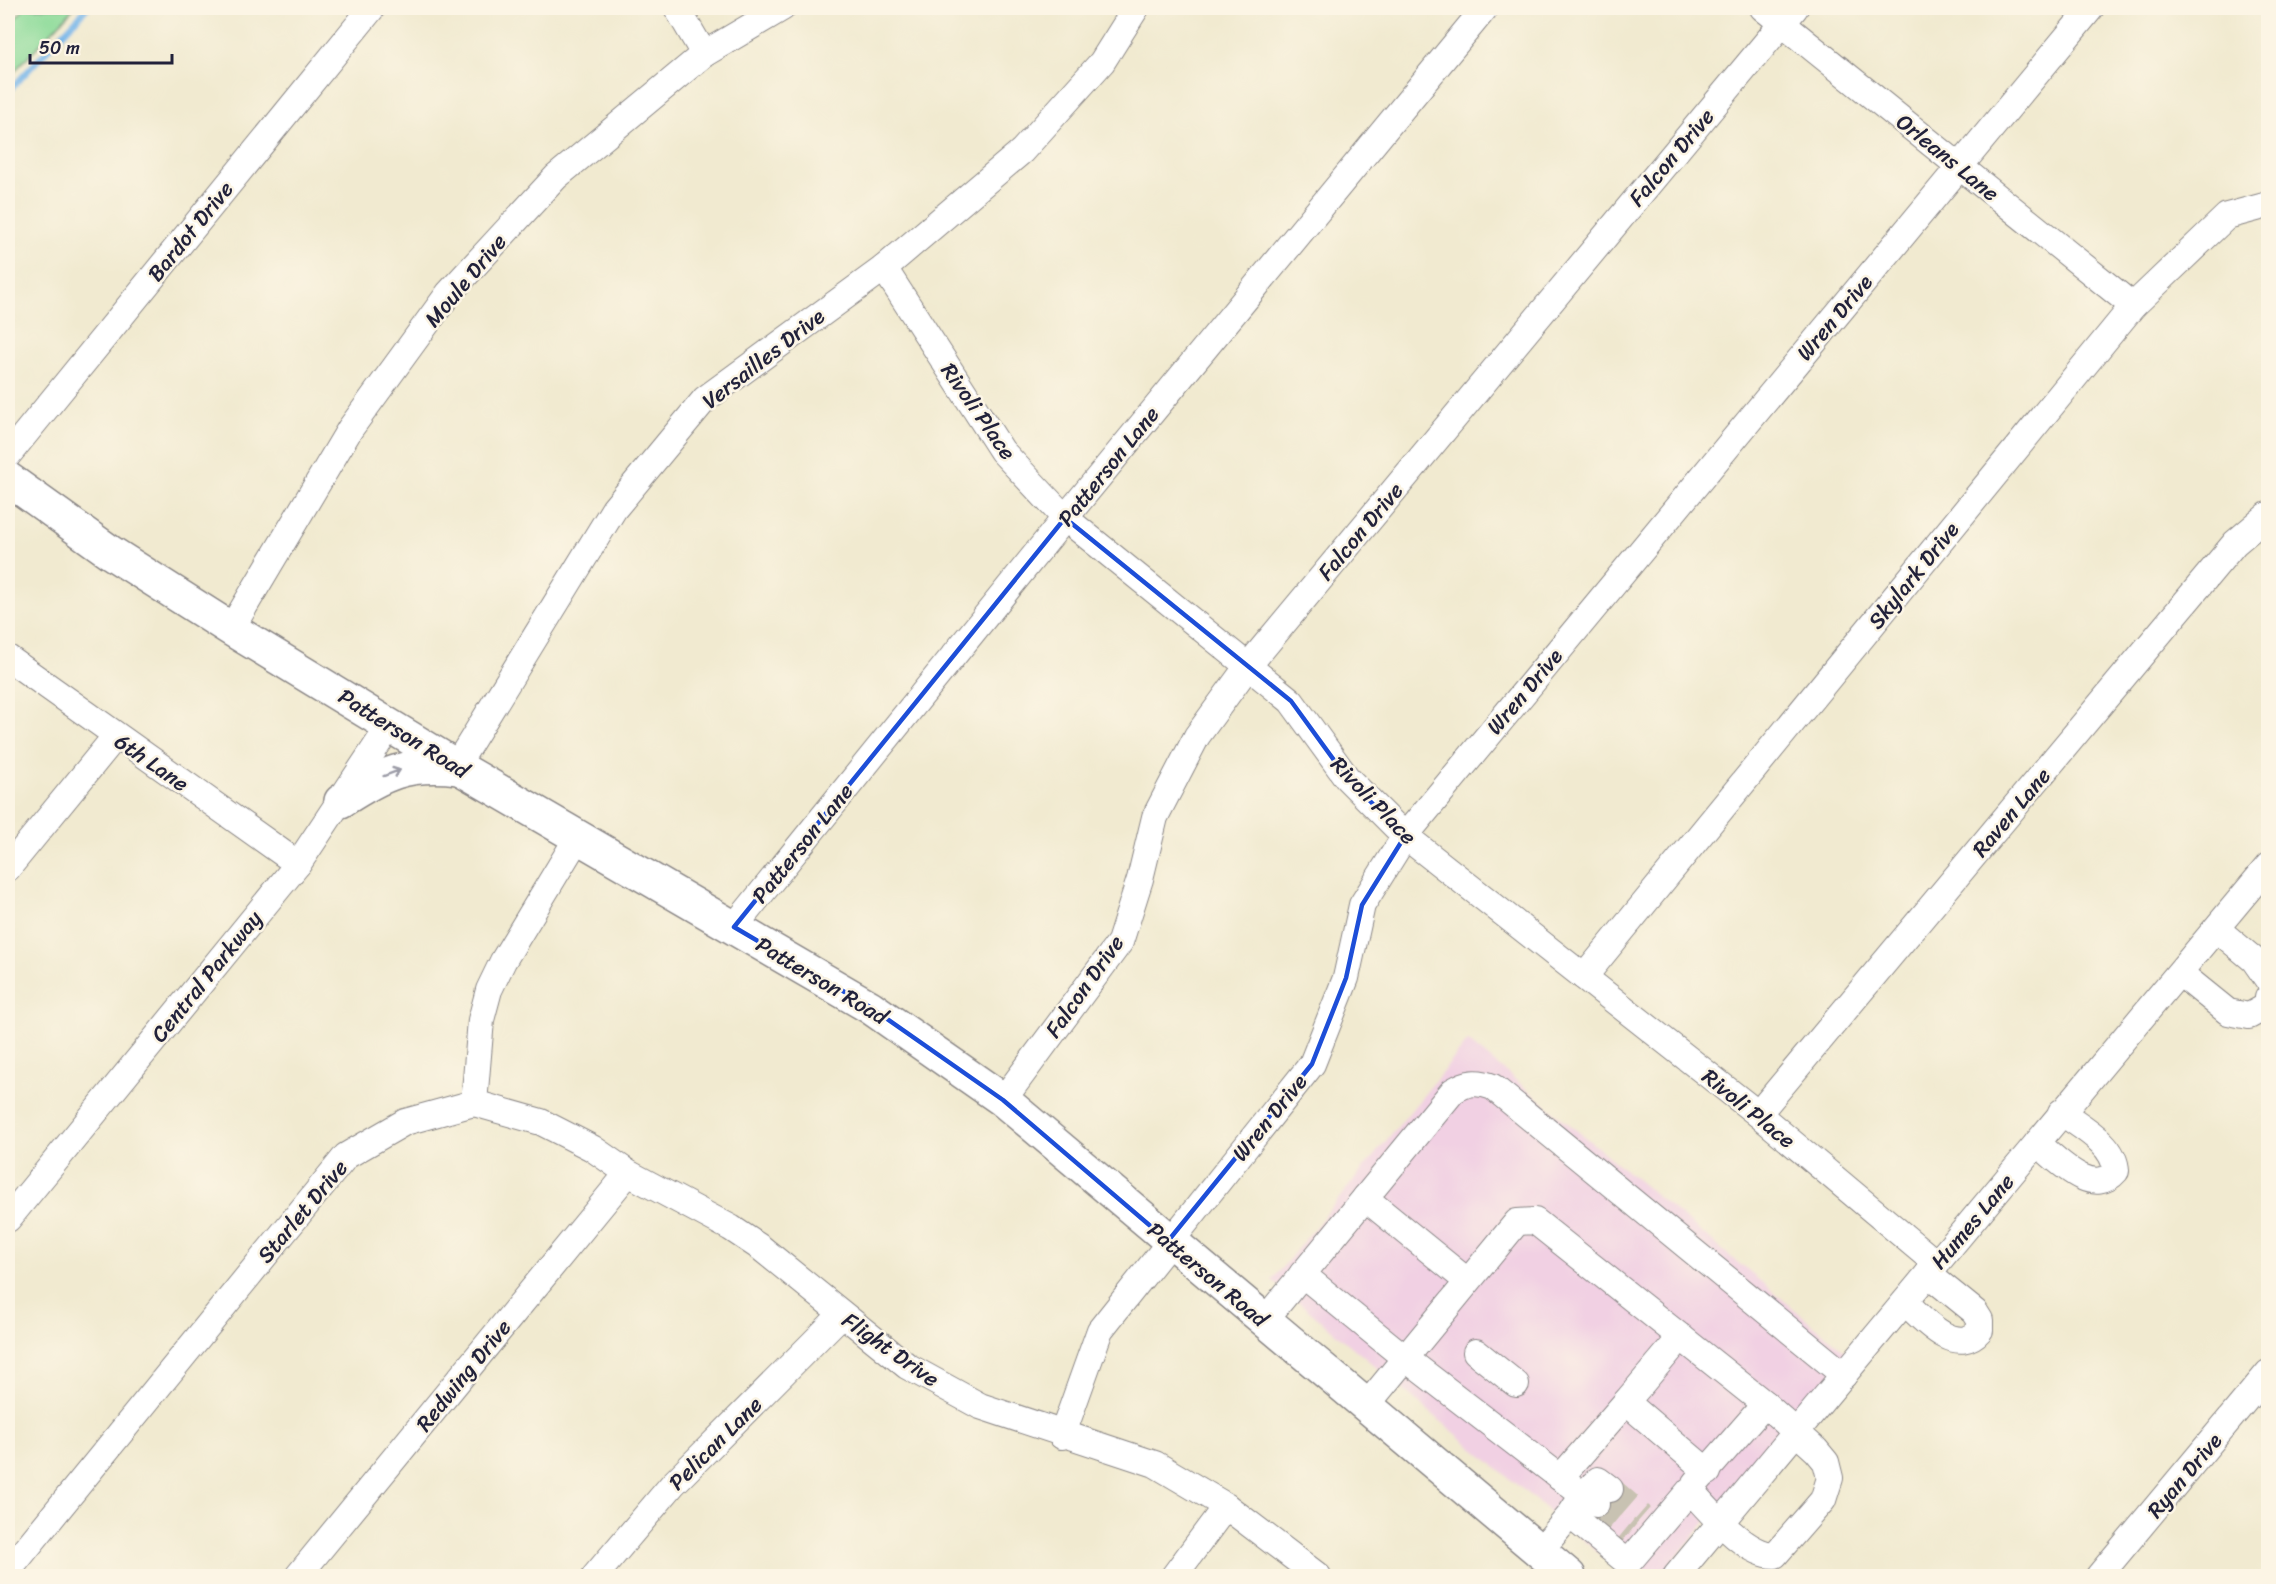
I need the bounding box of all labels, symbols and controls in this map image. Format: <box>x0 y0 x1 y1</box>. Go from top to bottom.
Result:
scale bar <box>30 27 172 65</box>
text: 50 m <box>39 32 80 64</box>
street label: Falcon Drive <box>1618 99 1725 215</box>
street label: Orleans Lane <box>1887 103 2008 212</box>
street label: Bardot Drive <box>137 172 244 291</box>
street label: Moule Drive <box>414 224 517 336</box>
street label: Wren Drive <box>1786 265 1883 370</box>
street label: Versailles Drive <box>693 297 834 419</box>
street label: Rivoli Place <box>931 354 1027 468</box>
street label: Patterson Lane <box>1047 397 1169 535</box>
street label: Falcon Drive <box>1307 473 1414 589</box>
street label: Skylark Drive <box>1857 512 1970 638</box>
street label: Wren Drive <box>1476 639 1573 744</box>
street label: Patterson Road <box>330 677 478 790</box>
street label: 6th Lane <box>106 722 197 802</box>
street label: Rivoli Place <box>1321 747 1427 854</box>
street label: Raven Lane <box>1962 758 2061 866</box>
one-way arrow <box>382 767 400 778</box>
street label: Patterson Lane <box>741 774 863 912</box>
street label: Central Parkway <box>140 901 273 1051</box>
street label: Patterson Road <box>748 925 897 1036</box>
street label: Falcon Drive <box>1034 926 1134 1046</box>
street label: Rivoli Place <box>1693 1058 1804 1159</box>
street label: Wren Drive <box>1222 1064 1318 1170</box>
street label: Starlet Drive <box>247 1150 358 1272</box>
street label: Humes Lane <box>1920 1164 2025 1278</box>
street label: Patterson Road <box>1138 1212 1278 1338</box>
street label: Flight Drive <box>834 1301 948 1398</box>
street label: Redwing Drive <box>405 1310 521 1440</box>
street label: Pelican Lane <box>659 1387 772 1500</box>
street label: Ryan Drive <box>2137 1423 2233 1527</box>

